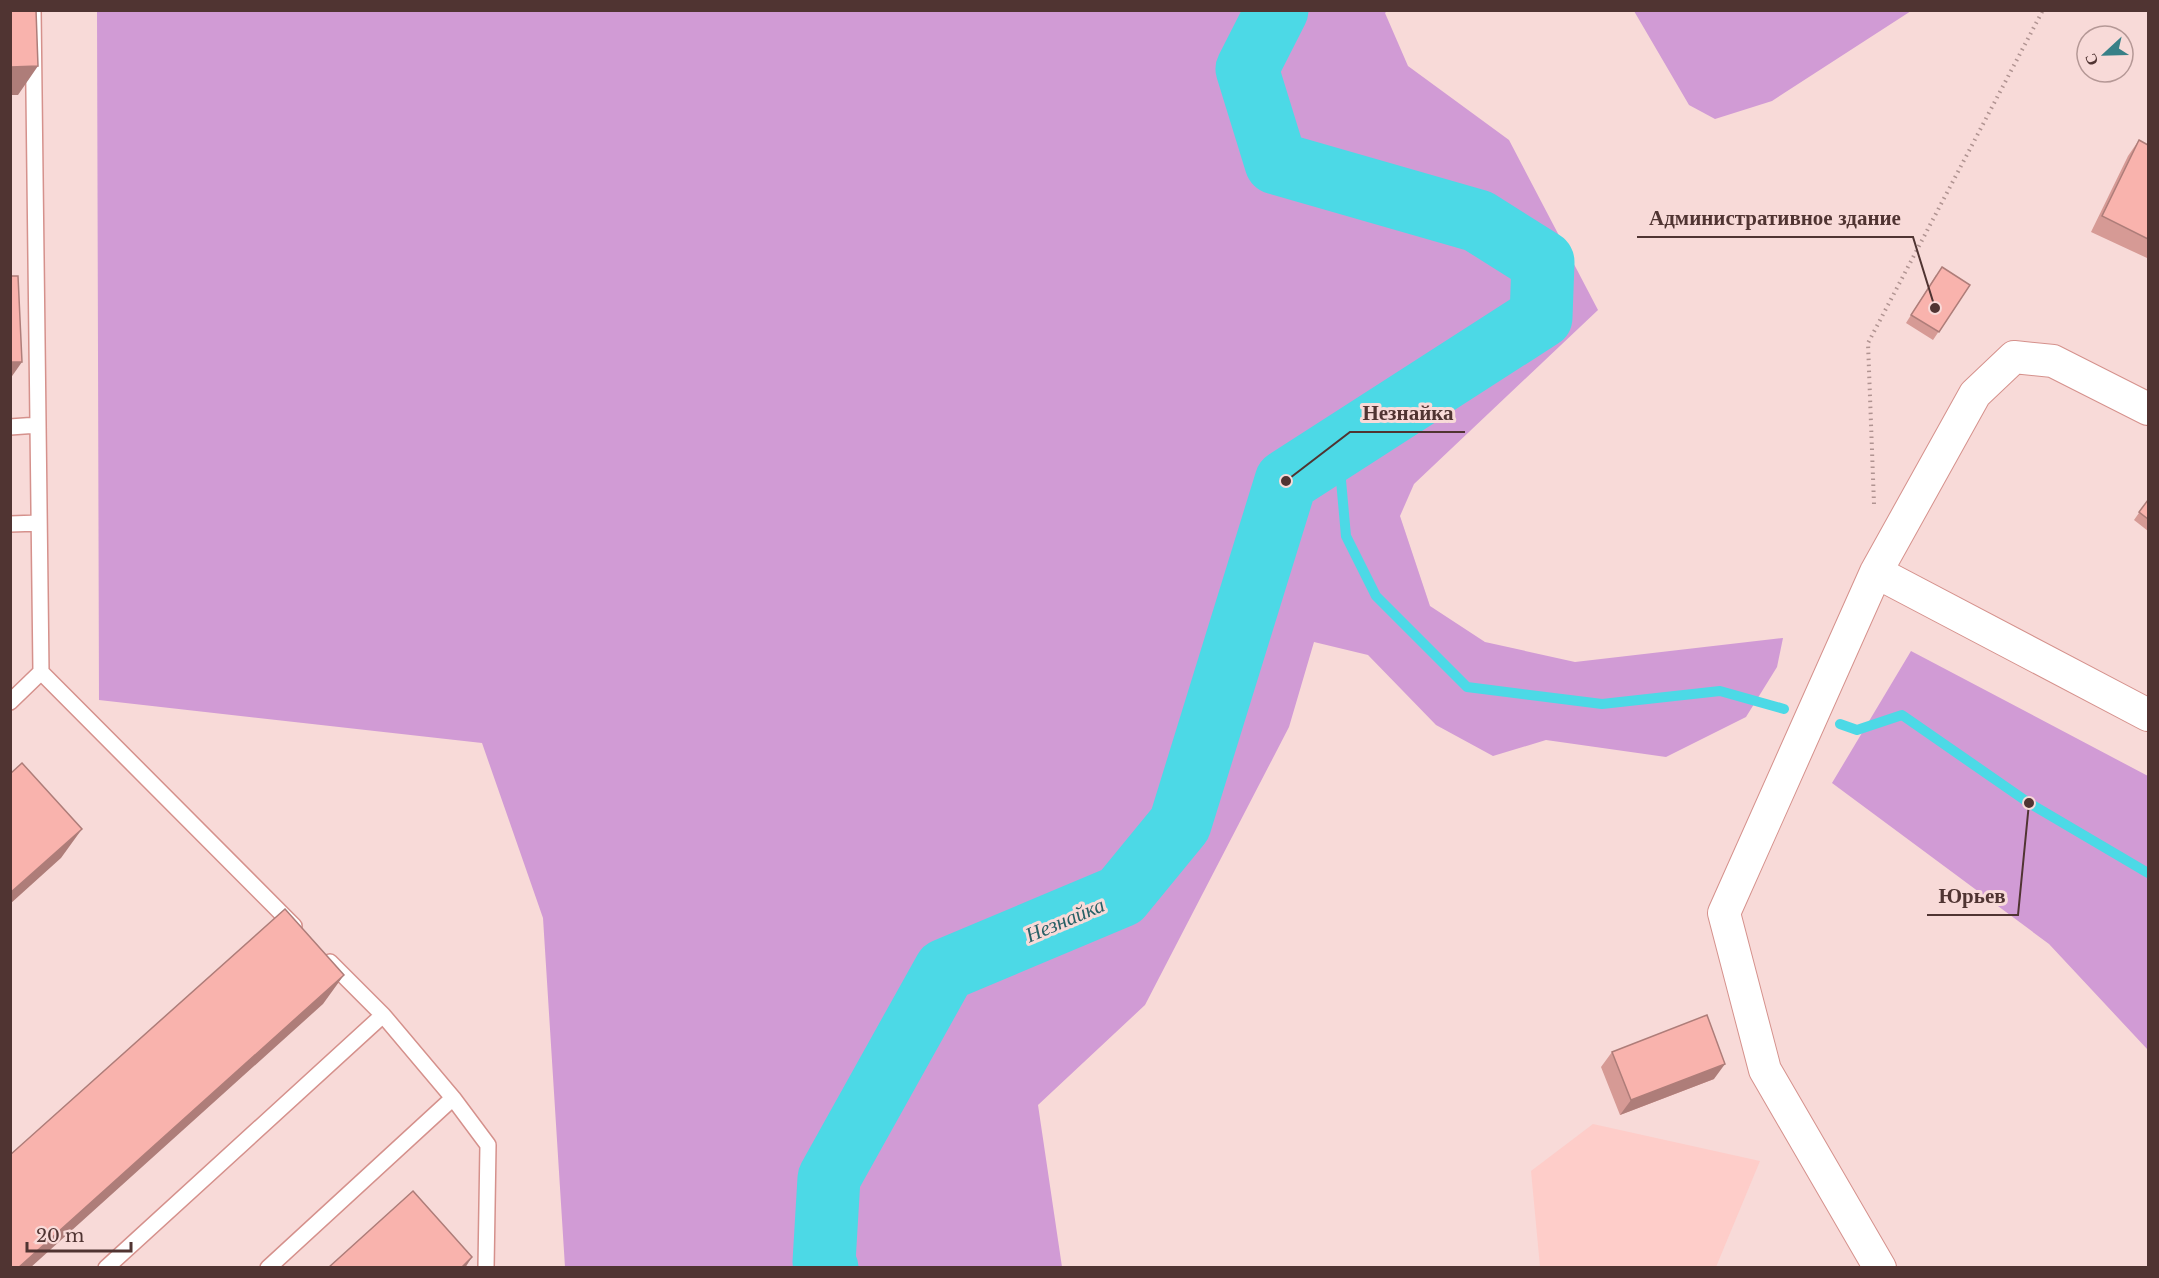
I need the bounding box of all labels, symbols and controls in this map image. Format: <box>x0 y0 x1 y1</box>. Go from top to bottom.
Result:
north arrow <box>2075 24 2135 84</box>
text: С <box>2080 51 2103 69</box>
callout: Административное здание <box>1637 198 1913 237</box>
text: Административное здание <box>1649 205 1901 231</box>
callout: Незнайка <box>1350 393 1465 432</box>
text: Незнайка <box>1362 400 1454 426</box>
callout: Юрьев <box>1927 876 2018 915</box>
text: Юрьев <box>1938 883 2006 909</box>
water label: Незнайка <box>1021 892 1109 949</box>
scale bar <box>27 1215 130 1253</box>
text: 20 m <box>36 1225 84 1247</box>

